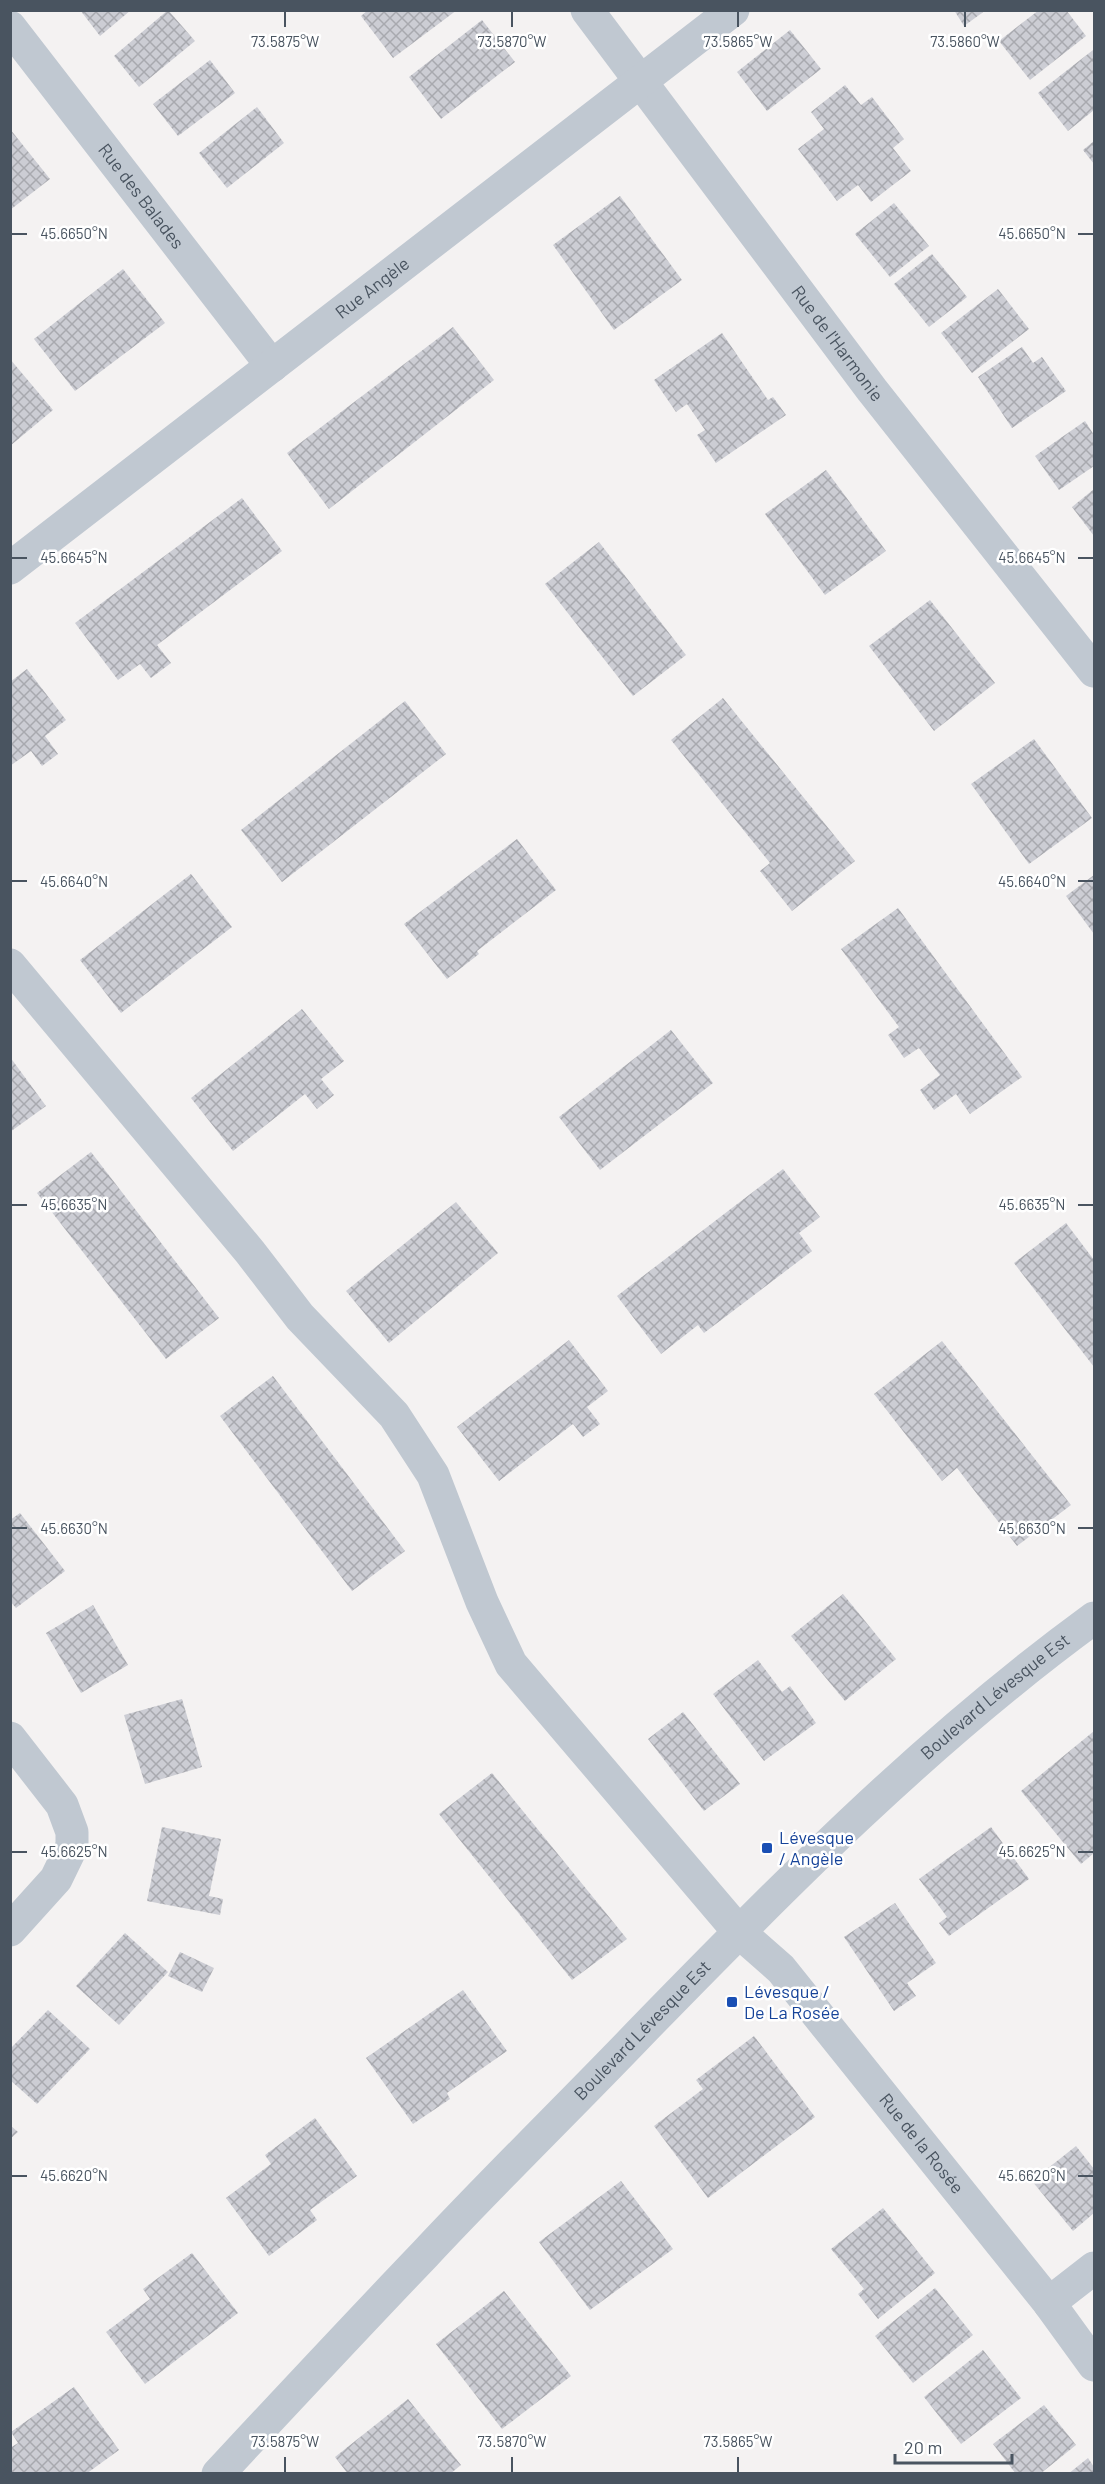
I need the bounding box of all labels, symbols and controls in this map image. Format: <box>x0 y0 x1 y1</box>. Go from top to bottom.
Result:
text: 73.5875°W <box>251 32 319 50</box>
text: 73.5870°W <box>478 32 546 50</box>
text: 73.5865°W <box>704 32 772 50</box>
text: 73.5860°W <box>930 32 1000 50</box>
street label: Rue des Balades <box>94 139 189 253</box>
text: 45.6650°N <box>40 224 108 242</box>
text: 45.6650°N <box>998 224 1066 242</box>
street label: Rue Angèle <box>331 252 413 323</box>
street label: Rue de l'Harmonie <box>787 281 889 405</box>
text: 45.6645°N <box>40 548 108 566</box>
text: 45.6645°N <box>998 548 1066 566</box>
text: 45.6640°N <box>40 872 108 890</box>
text: 45.6640°N <box>998 872 1066 890</box>
text: 45.6635°N <box>41 1195 107 1213</box>
text: 45.6635°N <box>999 1195 1065 1213</box>
text: 45.6630°N <box>40 1519 108 1537</box>
text: 45.6630°N <box>998 1519 1066 1537</box>
street label: Boulevard Lévesque Est <box>916 1628 1074 1764</box>
place label: Lévesque / Angèle <box>779 1826 854 1869</box>
marker: Lévesque / Angèle <box>760 1841 774 1855</box>
text: 45.6625°N <box>40 1842 108 1860</box>
text: 45.6625°N <box>998 1842 1066 1860</box>
street label: Boulevard Lévesque Est <box>569 1955 715 2104</box>
place label: Lévesque / De La Rosée <box>744 1980 840 2023</box>
marker: Lévesque / De La Rosée <box>725 1995 739 2009</box>
street label: Rue de la Rosée <box>875 2088 969 2198</box>
text: 45.6620°N <box>40 2166 108 2184</box>
text: 45.6620°N <box>998 2166 1066 2184</box>
scale bar <box>895 2427 1012 2465</box>
text: 73.5875°W <box>251 2432 319 2450</box>
text: 73.5870°W <box>478 2432 546 2450</box>
text: 73.5865°W <box>704 2432 772 2450</box>
text: 20 m <box>904 2436 942 2458</box>

